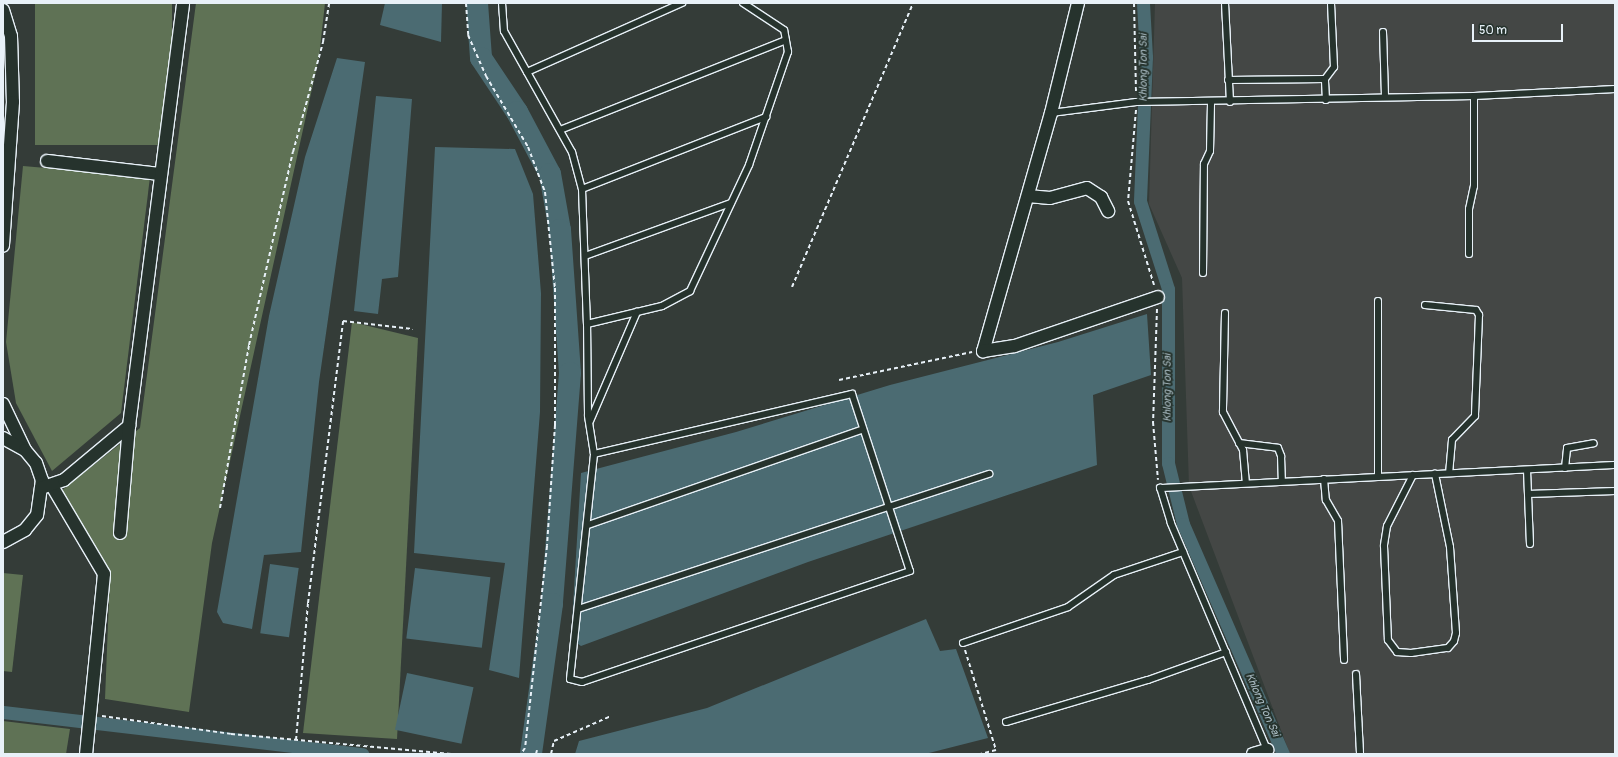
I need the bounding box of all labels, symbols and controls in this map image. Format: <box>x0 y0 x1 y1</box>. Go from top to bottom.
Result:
scale bar <box>1474 16 1565 42</box>
text: 50 m <box>1479 23 1507 38</box>
water label: Khlong Ton Sai <box>1137 34 1151 102</box>
water label: Khlong Ton Sai <box>1161 354 1175 422</box>
water label: Khlong Ton Sai <box>1242 671 1282 739</box>

